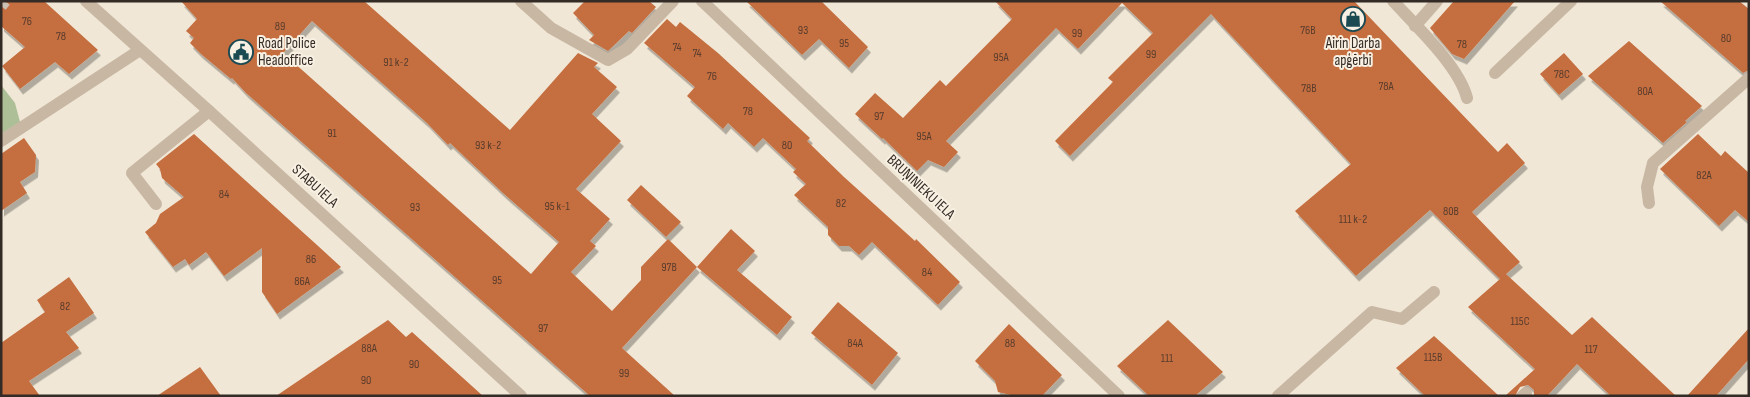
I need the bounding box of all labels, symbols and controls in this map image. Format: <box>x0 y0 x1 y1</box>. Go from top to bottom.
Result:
shop icon: Airin Darba apģērbi <box>1340 6 1366 32</box>
house number: 76 <box>22 14 32 29</box>
house number: 89 <box>275 19 285 34</box>
house number: 93 <box>798 23 808 38</box>
house number: 76B <box>1300 23 1316 38</box>
house number: 99 <box>1072 26 1082 41</box>
house number: 78 <box>56 29 66 44</box>
house number: 80 <box>1721 31 1731 46</box>
place label: Road Police Headoffice <box>258 34 316 70</box>
place label: Airin Darba apģērbi <box>1325 34 1380 70</box>
house number: 95 <box>839 36 849 51</box>
house number: 78 <box>1457 37 1467 52</box>
public building icon: Road Police Headoffice <box>228 39 254 65</box>
house number: 74 <box>672 40 682 55</box>
house number: 74 <box>692 46 702 61</box>
house number: 99 <box>1146 47 1156 62</box>
house number: 95A <box>993 50 1009 65</box>
house number: 91 k-2 <box>383 55 409 70</box>
house number: 78C <box>1554 67 1570 82</box>
house number: 76 <box>707 69 717 84</box>
house number: 78A <box>1378 79 1394 94</box>
house number: 78B <box>1301 81 1317 96</box>
house number: 80A <box>1637 84 1654 99</box>
house number: 78 <box>743 104 753 119</box>
house number: 97 <box>874 109 884 124</box>
house number: 91 <box>327 126 338 141</box>
house number: 95A <box>916 129 932 144</box>
house number: 93 k-2 <box>475 138 501 153</box>
house number: 80 <box>782 138 792 153</box>
street label: BRUŅINIEKU IELA <box>883 151 960 224</box>
street label: STABU IELA <box>288 160 343 212</box>
house number: 82A <box>1696 168 1713 183</box>
house number: 84 <box>219 187 229 202</box>
house number: 82 <box>836 196 846 211</box>
house number: 95 k-1 <box>544 199 570 214</box>
house number: 93 <box>410 200 420 215</box>
house number: 80B <box>1443 204 1459 219</box>
house number: 111 k-2 <box>1339 212 1367 227</box>
house number: 86 <box>306 252 316 267</box>
house number: 97B <box>661 260 677 275</box>
house number: 84 <box>922 265 932 280</box>
house number: 95 <box>492 273 502 288</box>
house number: 86A <box>294 274 311 289</box>
house number: 82 <box>60 299 70 314</box>
house number: 115C <box>1510 314 1530 329</box>
house number: 97 <box>538 321 548 336</box>
house number: 84A <box>847 336 864 351</box>
house number: 88 <box>1005 336 1015 351</box>
house number: 88A <box>361 341 378 356</box>
house number: 117 <box>1584 342 1598 357</box>
house number: 115B <box>1424 350 1442 365</box>
house number: 111 <box>1161 351 1174 366</box>
house number: 90 <box>409 357 419 372</box>
house number: 99 <box>619 366 629 381</box>
house number: 90 <box>361 373 371 388</box>

